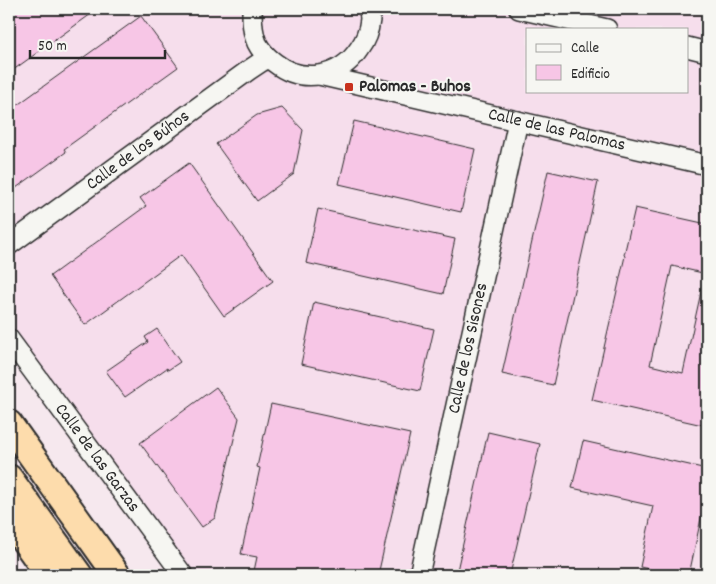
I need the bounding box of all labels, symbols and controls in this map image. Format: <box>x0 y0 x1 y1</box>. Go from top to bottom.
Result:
scale bar <box>30 28 165 60</box>
legend <box>526 28 688 92</box>
text: 50 m <box>38 36 67 58</box>
text: Calle <box>571 38 600 60</box>
text: Edificio <box>571 64 610 86</box>
place label: Palomas - Buhos <box>359 75 471 100</box>
marker: Palomas - Buhos <box>343 81 355 93</box>
street label: Calle de las Palomas <box>486 102 628 158</box>
street label: Calle de los Búhos <box>81 104 195 197</box>
street label: Calle de los Sisones <box>442 281 495 416</box>
street label: Calle de las Garzas <box>48 398 145 518</box>

